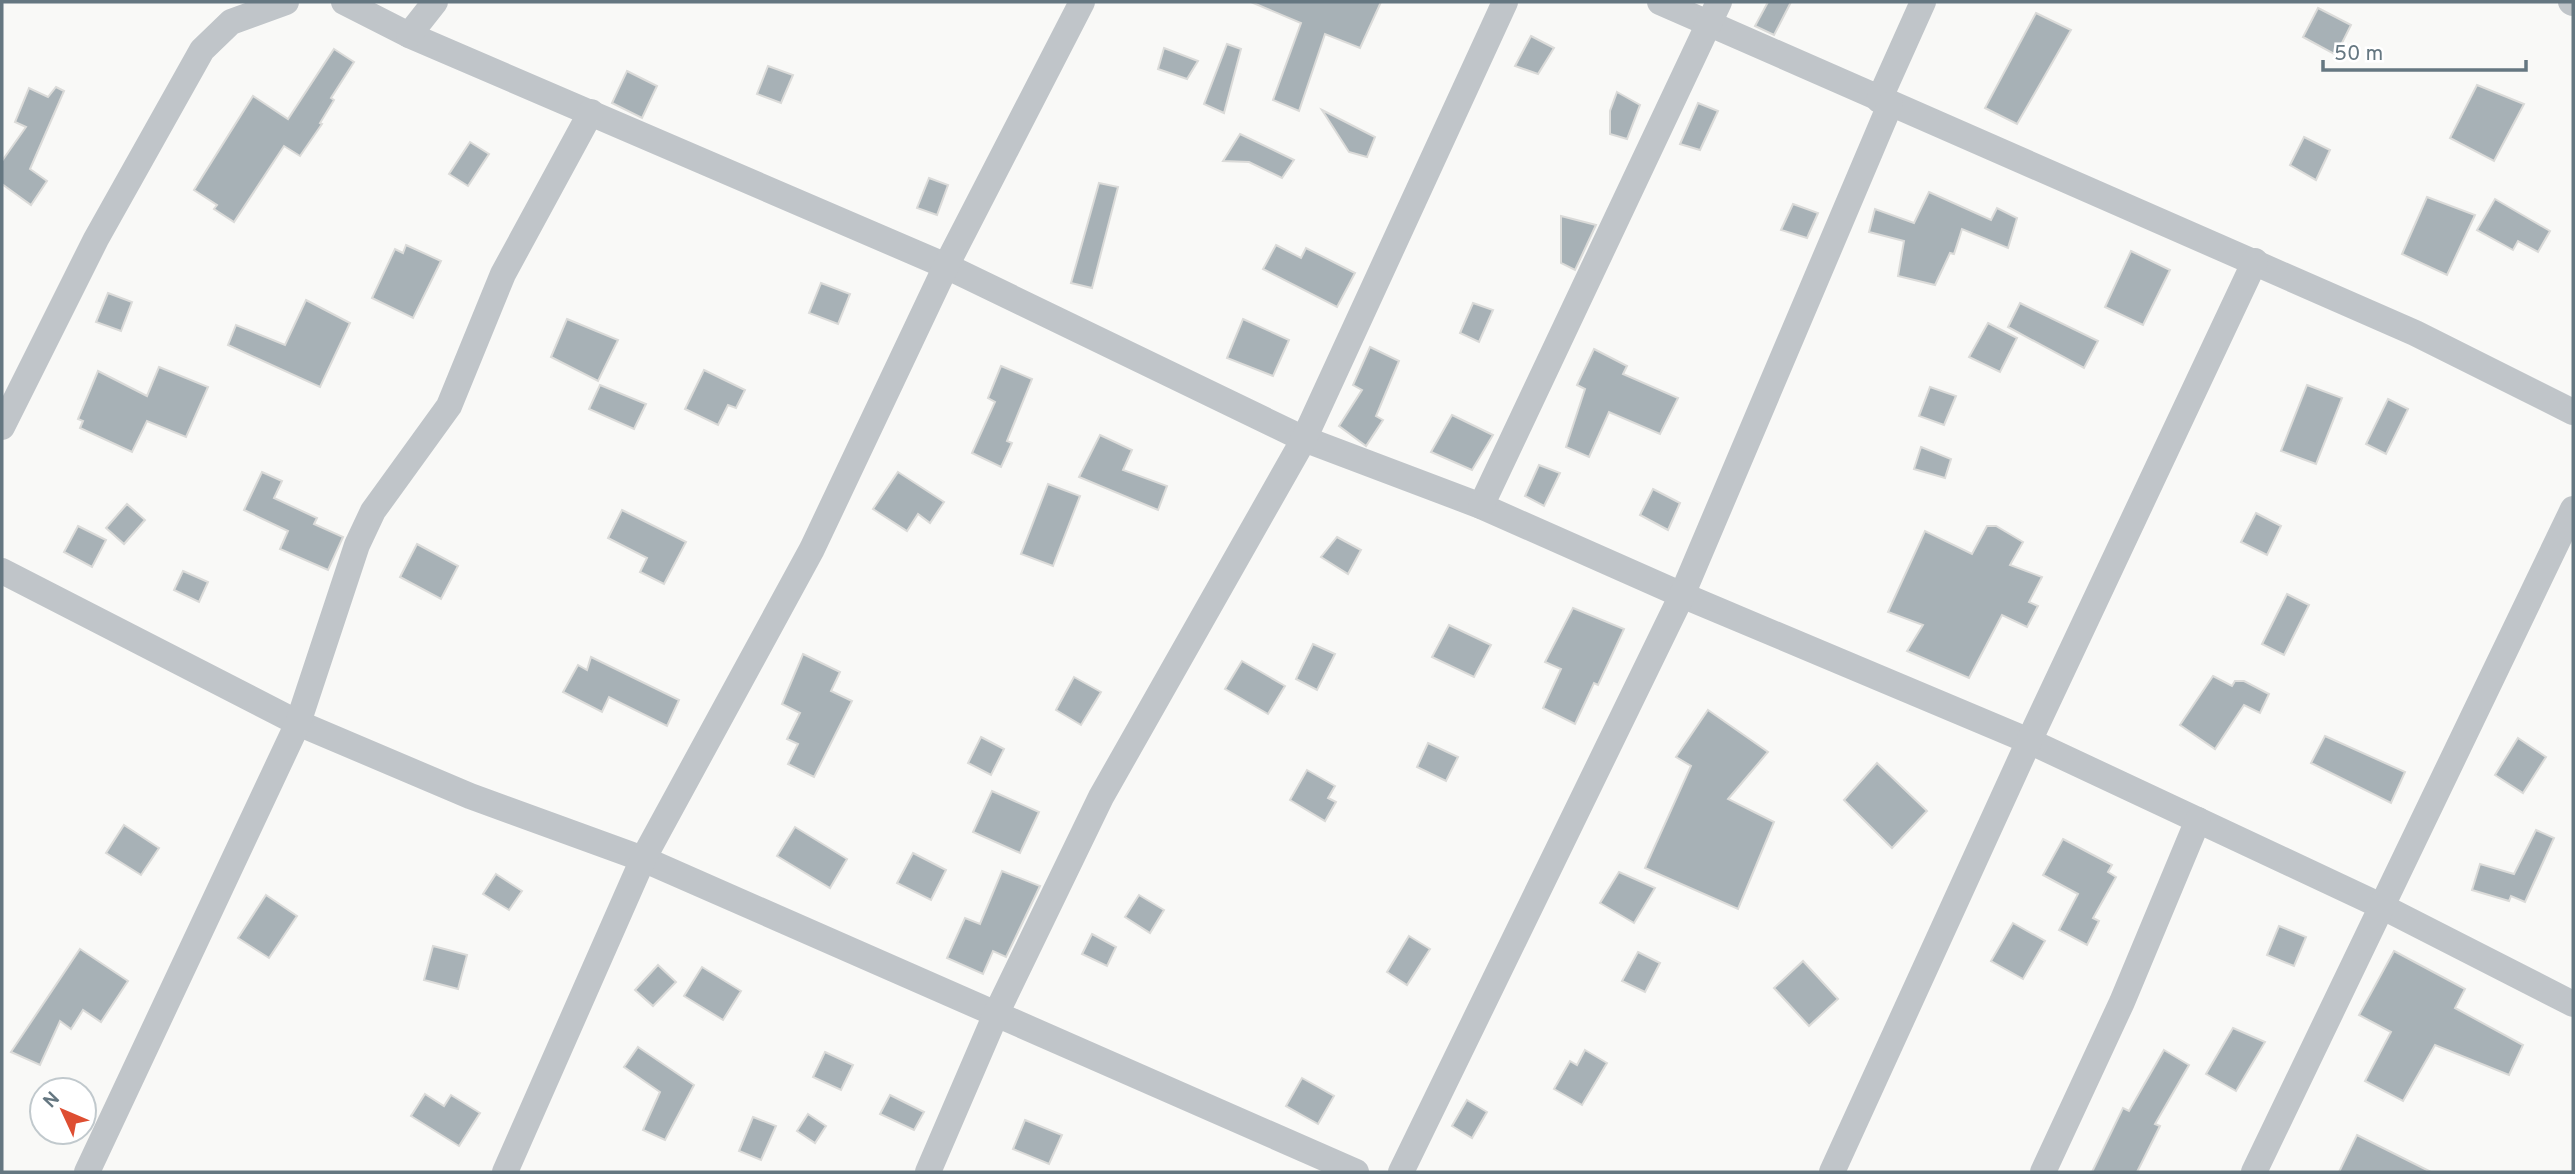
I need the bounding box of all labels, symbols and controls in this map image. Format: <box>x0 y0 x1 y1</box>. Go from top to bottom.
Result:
scale bar <box>2323 28 2526 72</box>
text: 50 m <box>2334 41 2383 68</box>
north arrow <box>28 1076 98 1146</box>
text: N <box>39 1087 66 1114</box>

